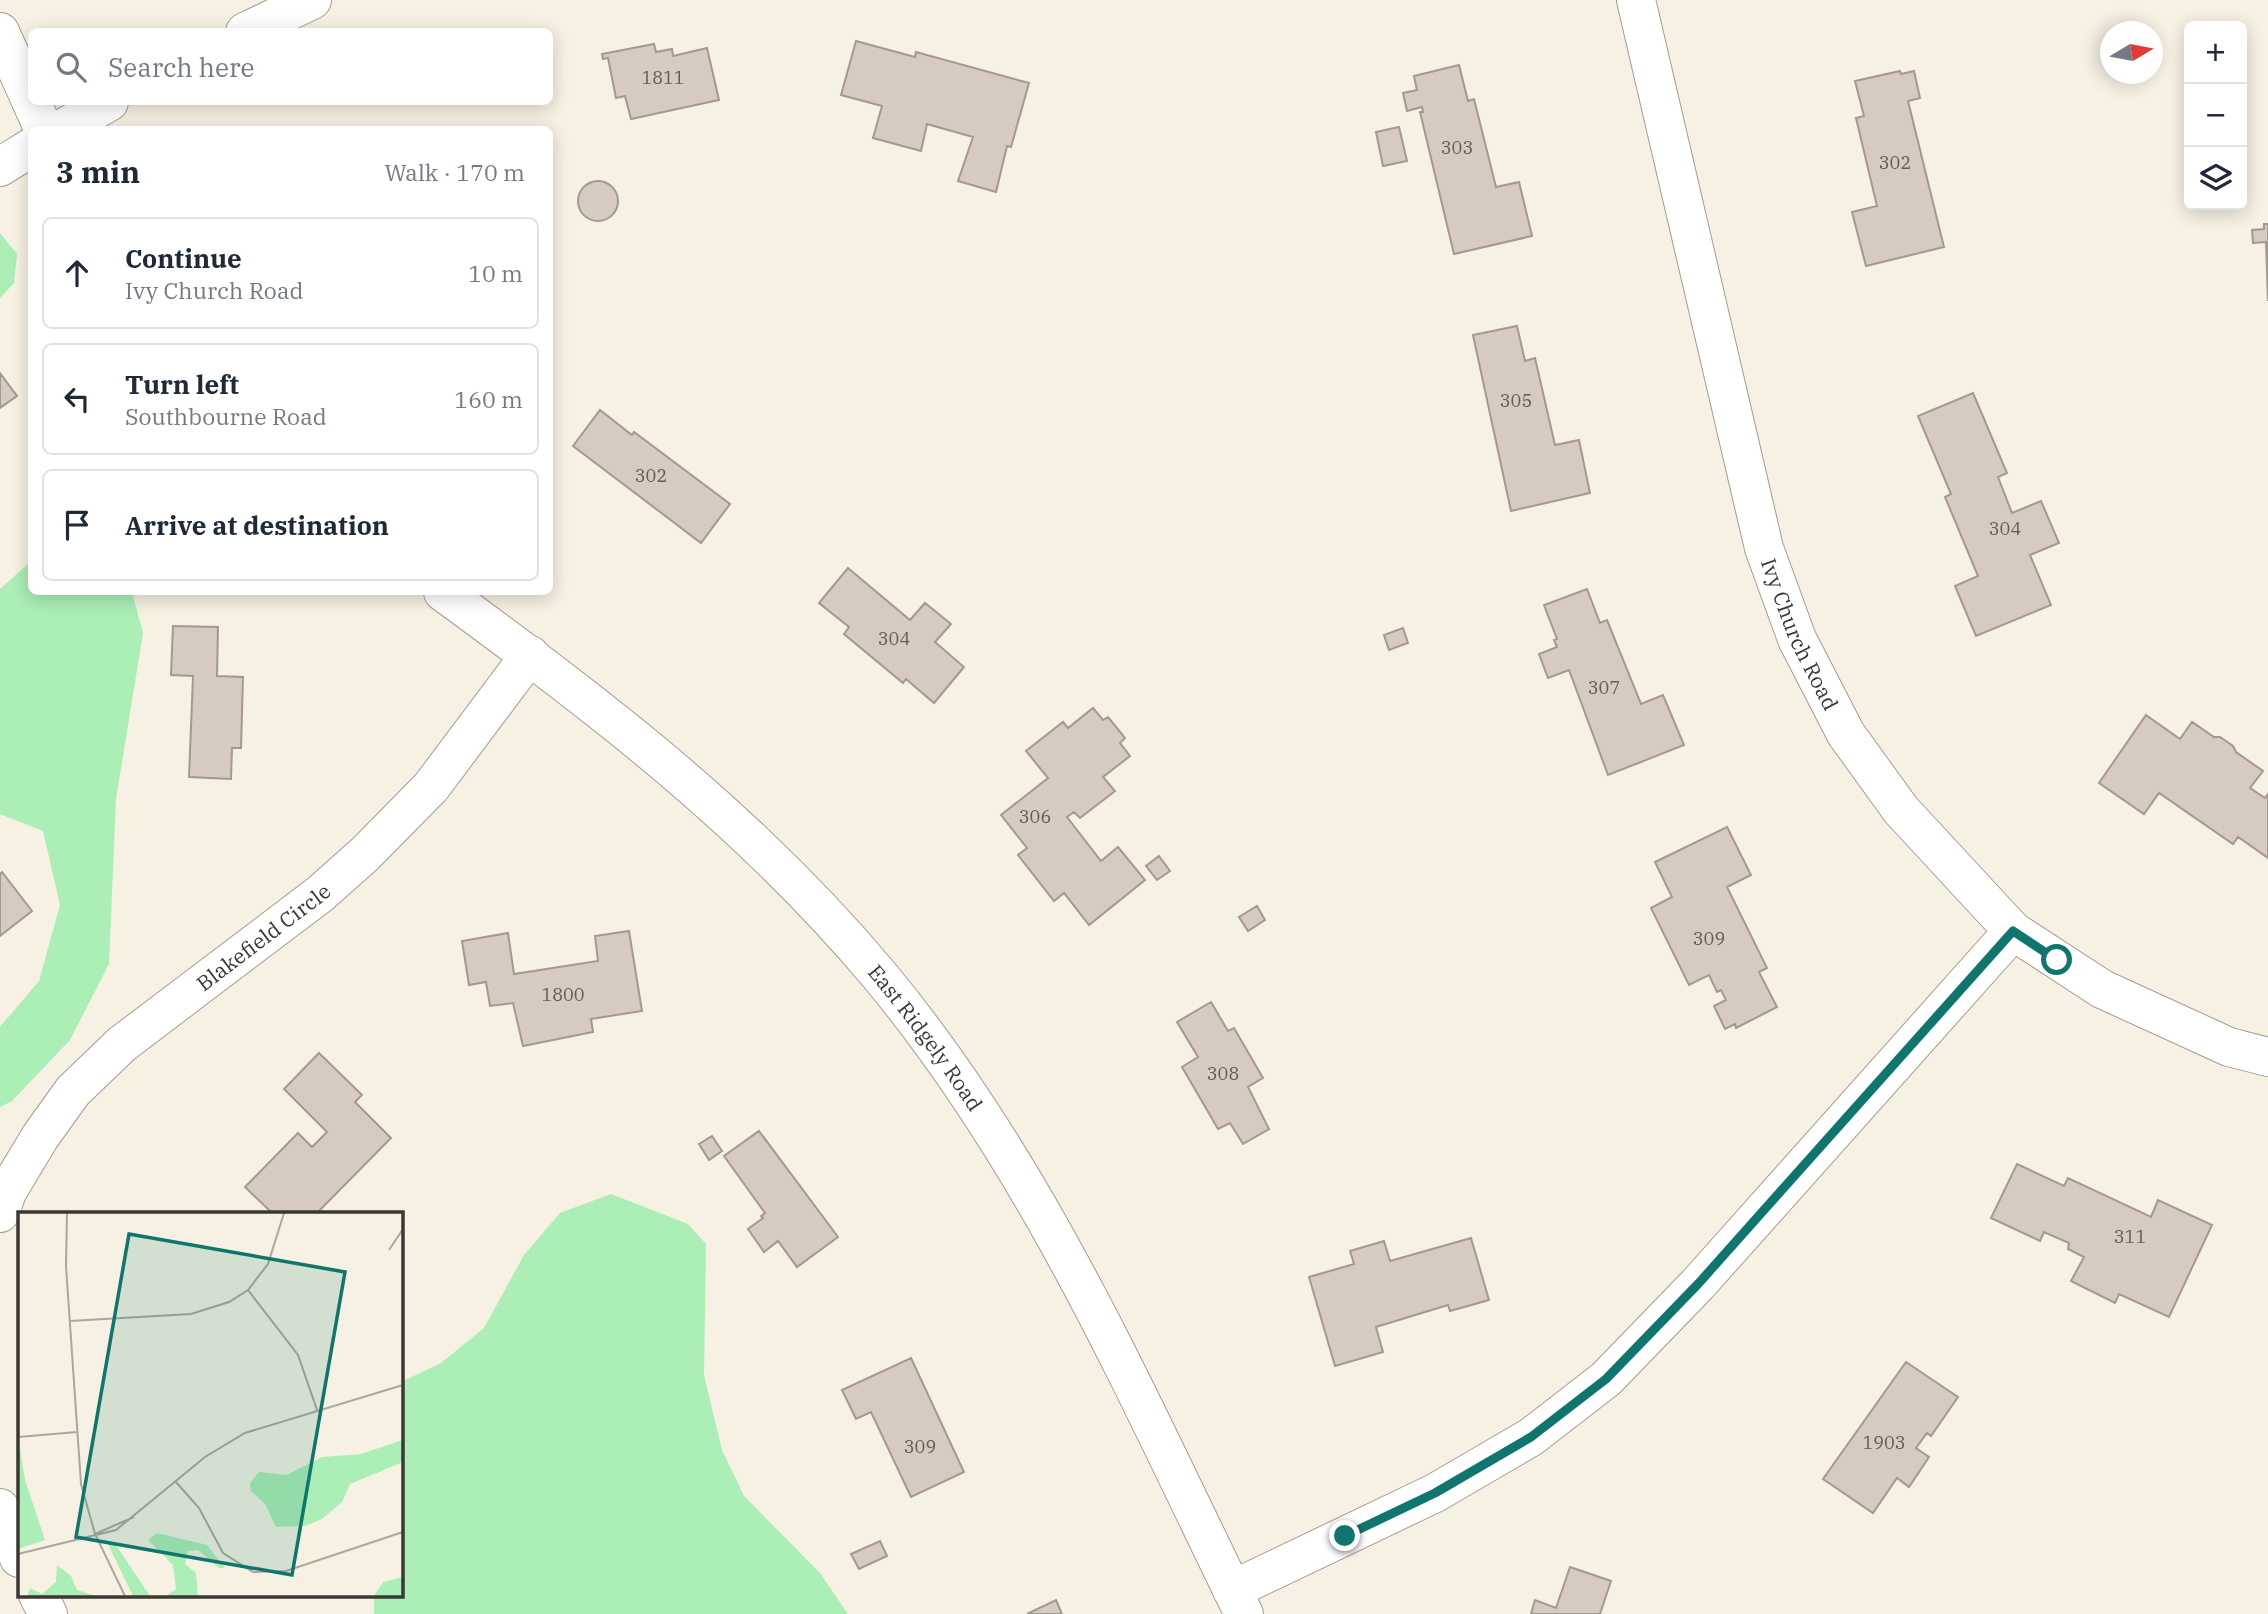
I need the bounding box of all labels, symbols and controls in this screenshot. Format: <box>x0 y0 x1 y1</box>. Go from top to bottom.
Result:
north arrow <box>2100 21 2163 84</box>
map controls <box>2184 21 2247 210</box>
button: + <box>2184 21 2247 84</box>
search box <box>28 28 553 105</box>
icon: search <box>52 48 90 86</box>
text: Search here <box>108 50 254 84</box>
house number: 1811 <box>641 66 685 89</box>
button: − <box>2184 84 2247 147</box>
house number: 303 <box>1441 136 1473 159</box>
button: layers <box>2184 147 2247 210</box>
house number: 302 <box>1879 151 1911 174</box>
text: 3 min <box>56 152 140 191</box>
text: Walk · 170 m <box>384 157 525 187</box>
text: Continue <box>125 241 242 275</box>
icon: ahead <box>58 254 96 292</box>
text: 10 m <box>468 258 523 288</box>
text: Ivy Church Road <box>125 275 304 305</box>
text: Turn left <box>125 367 239 401</box>
icon: left <box>58 380 96 418</box>
text: 160 m <box>454 384 523 414</box>
house number: 305 <box>1500 389 1532 412</box>
text: Southbourne Road <box>125 401 327 431</box>
house number: 302 <box>635 464 667 487</box>
icon: arrive <box>58 506 96 544</box>
text: Arrive at destination <box>125 508 389 542</box>
house number: 304 <box>1989 517 2021 540</box>
street label: Ivy Church Road <box>1755 554 1845 715</box>
house number: 304 <box>878 627 910 650</box>
house number: 307 <box>1588 676 1620 699</box>
house number: 306 <box>1019 805 1051 828</box>
street label: Blakefield Circle <box>190 877 336 997</box>
house number: 309 <box>1693 927 1725 950</box>
route start <box>2041 944 2072 975</box>
street label: East Ridgely Road <box>862 958 989 1116</box>
house number: 1800 <box>541 983 585 1006</box>
house number: 308 <box>1207 1062 1239 1085</box>
inset map <box>18 1212 402 1596</box>
house number: 311 <box>2114 1225 2146 1248</box>
house number: 1903 <box>1862 1431 1906 1454</box>
house number: 309 <box>904 1435 936 1458</box>
route end <box>1329 1520 1360 1551</box>

